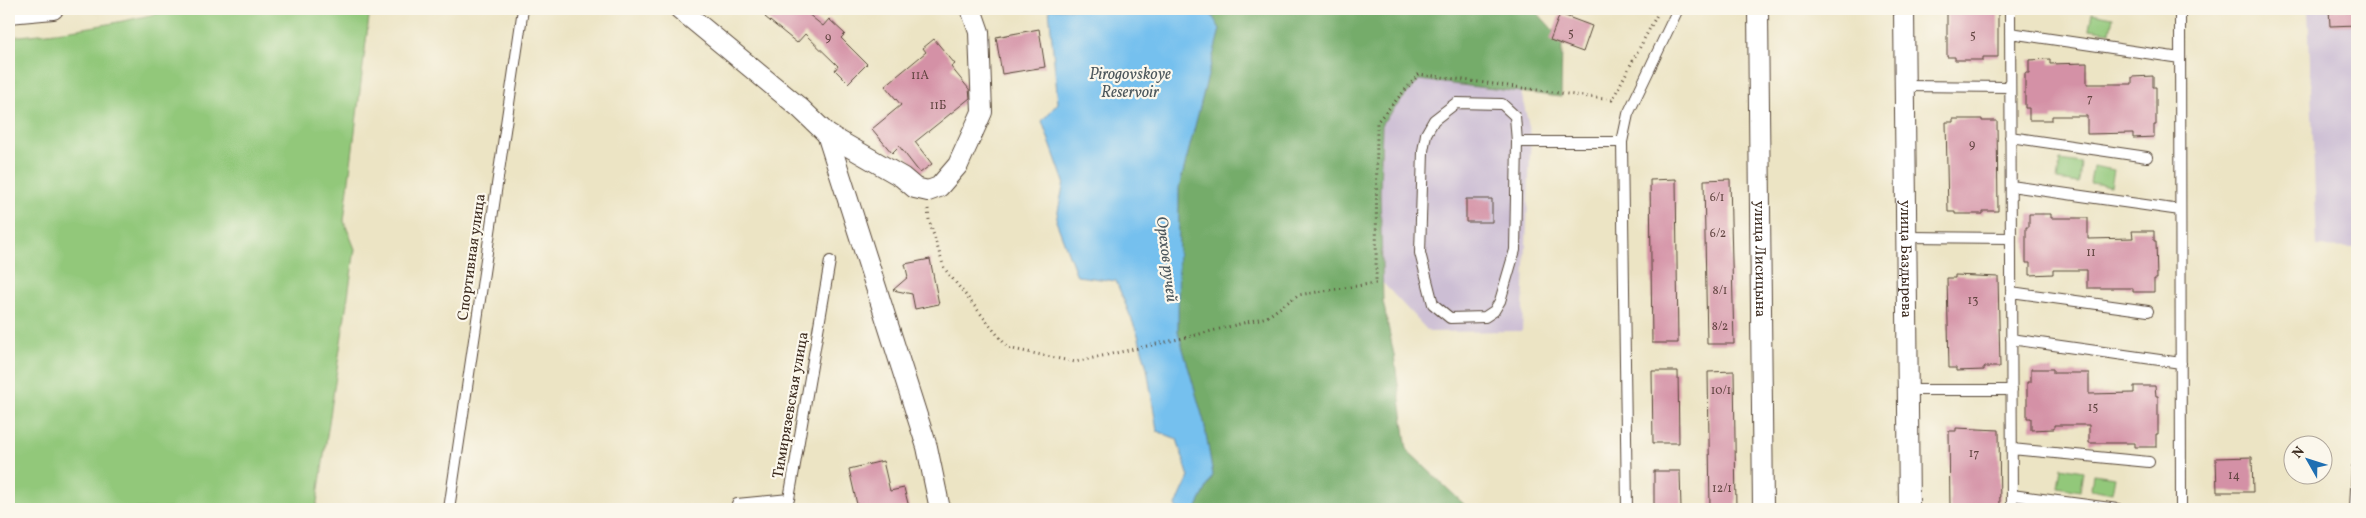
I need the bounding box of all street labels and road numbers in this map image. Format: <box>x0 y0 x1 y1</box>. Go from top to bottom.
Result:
street label: Спортивная улица <box>453 192 492 322</box>
street label: улица Баздырева <box>1894 200 1916 318</box>
street label: улица Лисицына <box>1748 201 1770 317</box>
street label: Тимирязевская улица <box>768 330 815 480</box>

